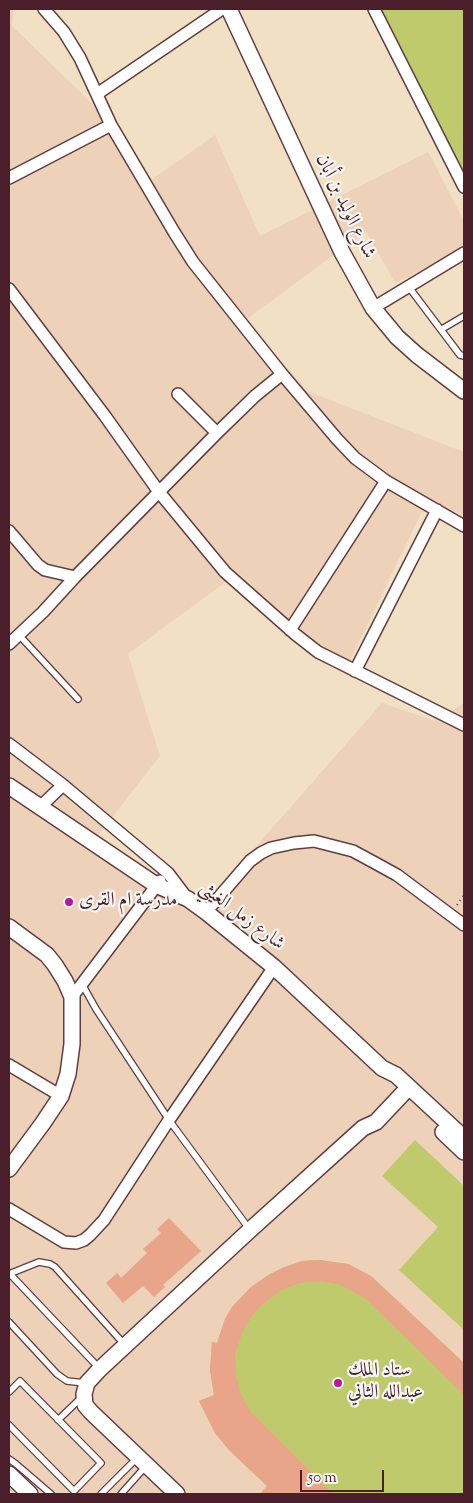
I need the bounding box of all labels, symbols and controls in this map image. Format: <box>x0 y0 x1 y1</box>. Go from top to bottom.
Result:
street label: شارع الوليد بن أبان <box>309 151 379 263</box>
street label: شارع زمل الغيثي <box>194 877 288 957</box>
place label: مدرسة ام القرى <box>79 891 177 913</box>
marker: مدرسة ام القرى <box>63 896 75 908</box>
place label: ستاد الملك عبدالله الثاني <box>348 1361 423 1405</box>
marker: ستاد الملك عبدالله الثاني <box>332 1377 344 1389</box>
scale bar <box>303 1460 387 1492</box>
text: 50 m <box>308 1468 337 1489</box>

